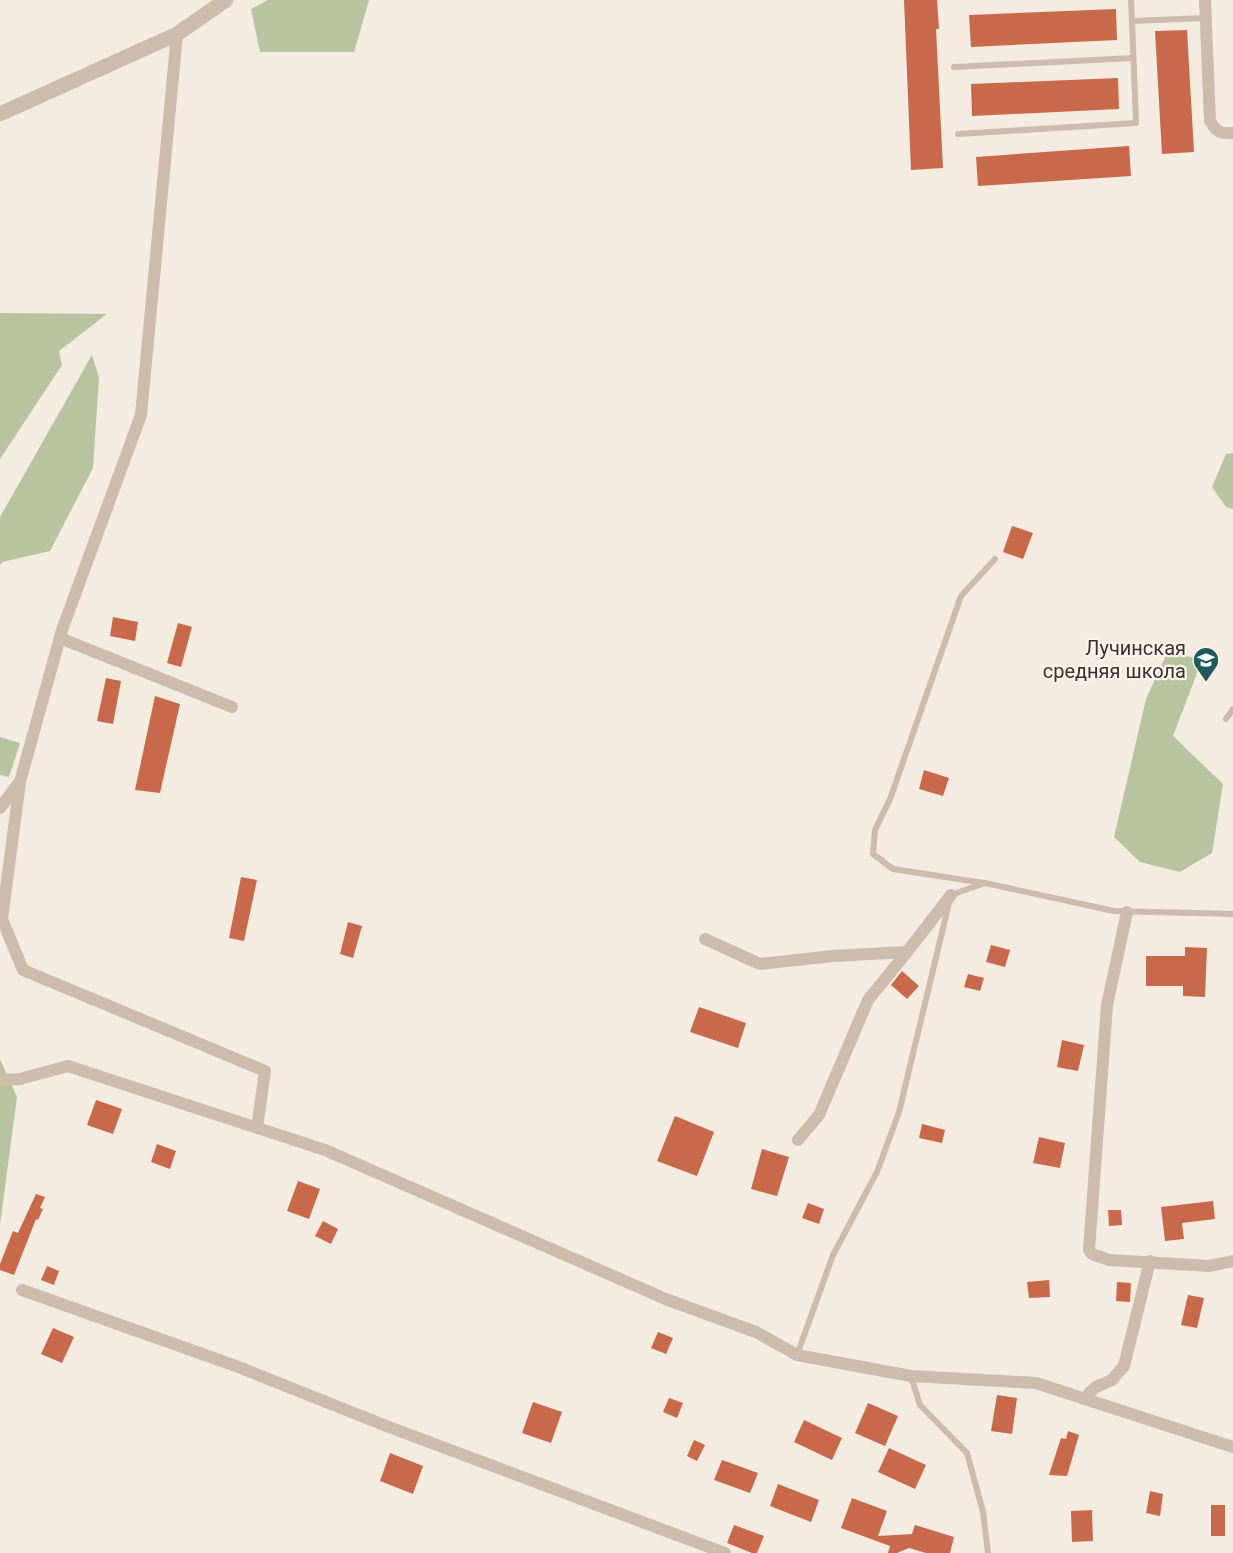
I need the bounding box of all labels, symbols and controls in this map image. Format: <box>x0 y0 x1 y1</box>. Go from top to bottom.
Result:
place label: Лучинская средняя школа <box>1043 636 1186 683</box>
school or university icon: Лучинская средняя школа <box>1191 645 1221 683</box>

